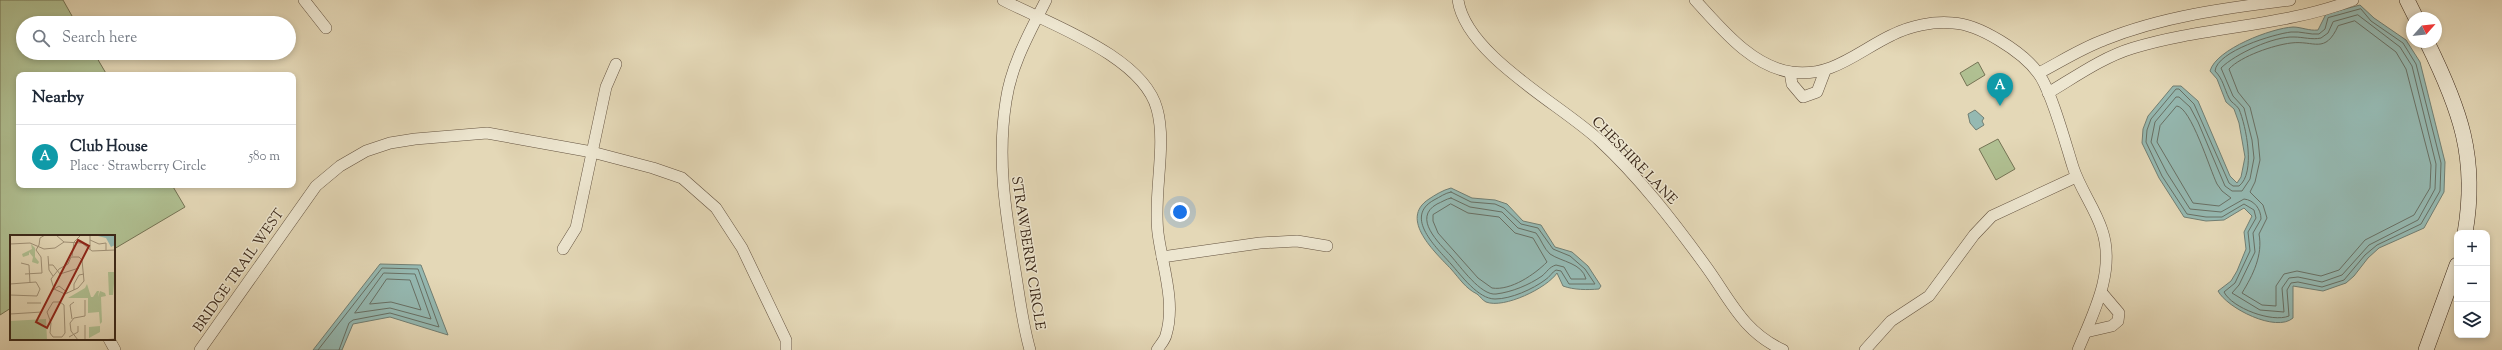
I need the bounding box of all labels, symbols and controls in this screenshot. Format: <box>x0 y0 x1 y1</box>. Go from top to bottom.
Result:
north arrow <box>2406 12 2442 48</box>
search box <box>16 16 296 60</box>
icon: search <box>30 27 52 49</box>
text: Search here <box>62 28 137 49</box>
pin: A <box>1987 73 2013 106</box>
text: Nearby <box>32 86 84 110</box>
street label: CHESHIRE LANE <box>1586 113 1681 210</box>
text: Club House <box>70 137 148 158</box>
text: A <box>40 148 50 166</box>
text: 580 m <box>249 148 280 166</box>
text: Place · Strawberry Circle <box>70 158 206 176</box>
street label: STRAWBERRY CIRCLE <box>1005 175 1049 332</box>
your location <box>1170 202 1190 222</box>
street label: BRIDGE TRAIL WEST <box>189 205 290 337</box>
map controls <box>2454 230 2490 338</box>
button: + <box>2454 230 2490 266</box>
inset map <box>10 235 115 340</box>
button: − <box>2454 266 2490 302</box>
button: layers <box>2454 302 2490 338</box>

